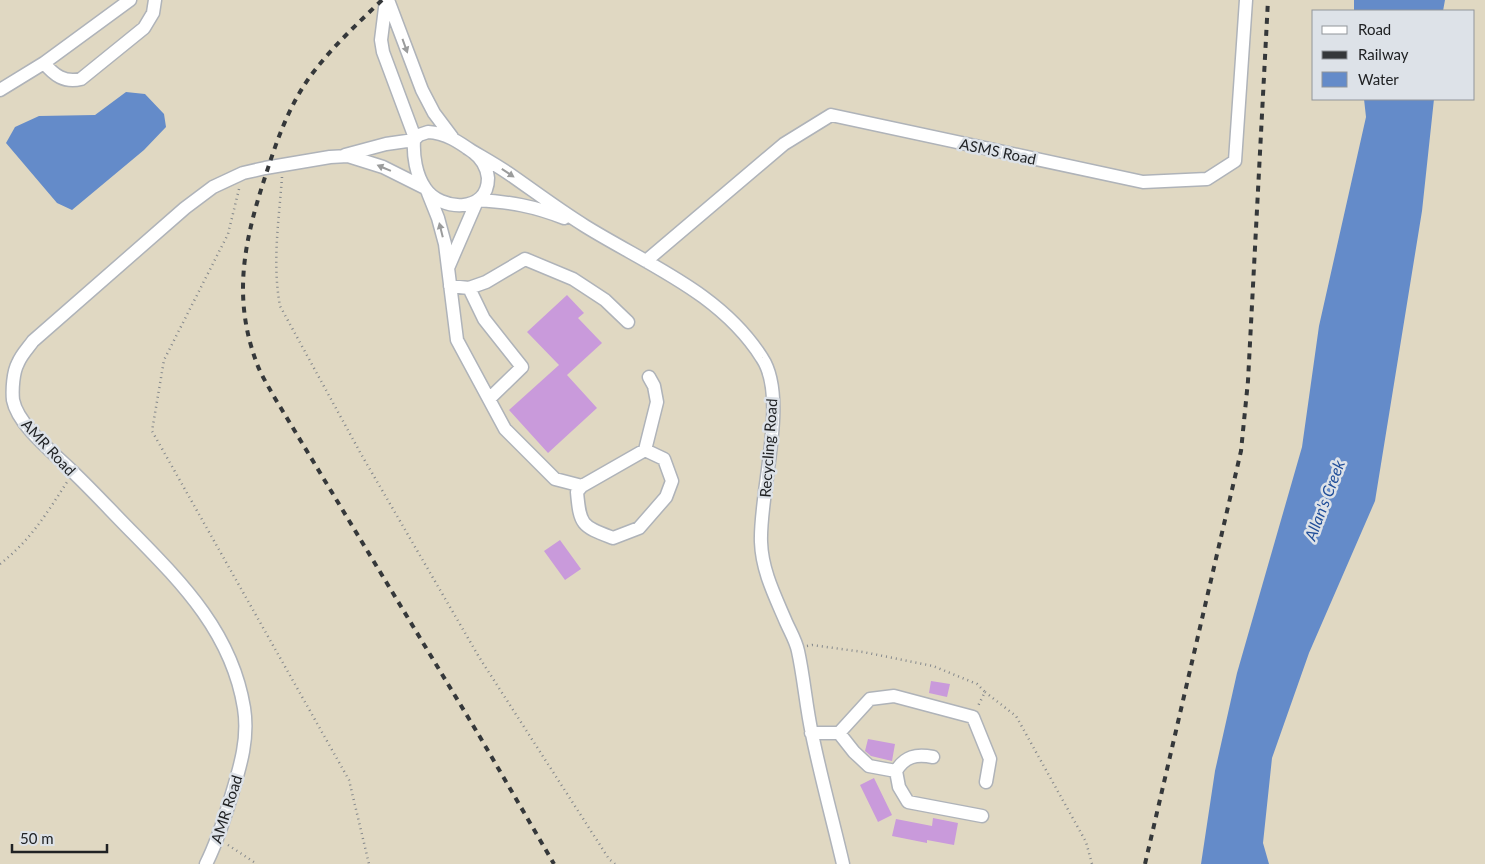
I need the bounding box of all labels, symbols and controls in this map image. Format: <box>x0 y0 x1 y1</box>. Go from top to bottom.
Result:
legend <box>1312 10 1475 100</box>
text: Road <box>1358 20 1391 38</box>
one-way arrow <box>402 38 409 53</box>
text: Railway <box>1358 45 1409 63</box>
text: Water <box>1358 70 1399 88</box>
street label: ASMS Road <box>958 134 1038 168</box>
one-way arrow <box>376 164 391 172</box>
one-way arrow <box>501 169 515 178</box>
one-way arrow <box>437 222 445 237</box>
street label: Recycling Road <box>756 398 780 498</box>
street label: AMR Road <box>18 415 80 479</box>
water label: Allan's Creek <box>1300 457 1348 544</box>
street label: AMR Road <box>207 773 245 845</box>
scale bar <box>12 822 108 854</box>
text: 50 m <box>20 829 54 847</box>

